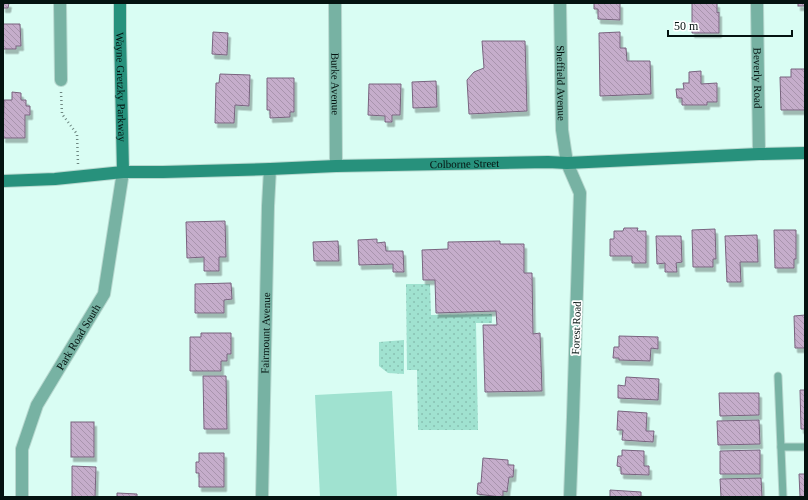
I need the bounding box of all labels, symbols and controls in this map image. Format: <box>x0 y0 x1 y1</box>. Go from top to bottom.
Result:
scale bar <box>668 12 792 38</box>
text: 50 m <box>674 19 699 33</box>
street label: Wayne Gretzky Parkway <box>114 32 128 143</box>
street label: Sheffield Avenue <box>555 45 568 121</box>
street label: Beverly Road <box>752 47 764 109</box>
street label: Burke Avenue <box>329 53 342 115</box>
street label: Colborne Street <box>430 157 499 170</box>
street label: Fairmount Avenue <box>259 292 272 374</box>
street label: Park Road South <box>54 301 103 372</box>
street label: Forest Road <box>569 301 583 355</box>

